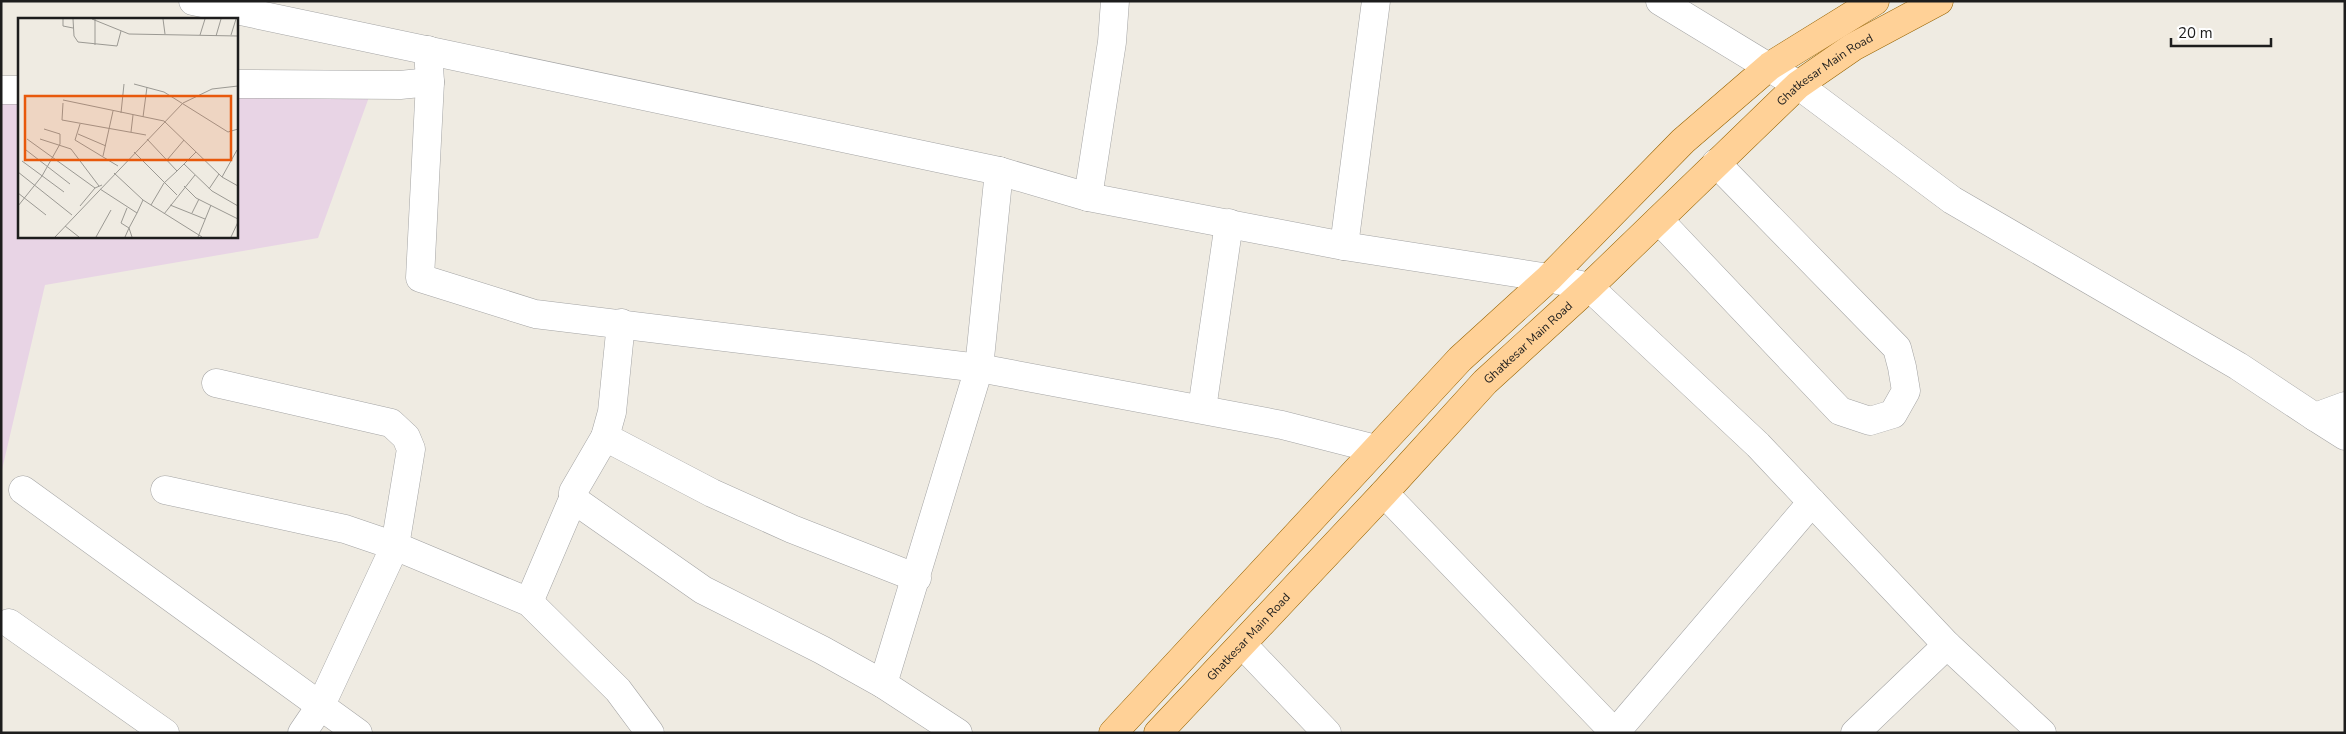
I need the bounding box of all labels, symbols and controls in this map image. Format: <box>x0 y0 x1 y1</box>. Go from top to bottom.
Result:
scale bar <box>2171 15 2271 47</box>
inset map <box>18 18 238 238</box>
text: 20 m <box>2178 23 2213 43</box>
street label: Ghatkesar Main Road <box>1773 30 1876 109</box>
street label: Ghatkesar Main Road <box>1480 298 1576 387</box>
street label: Ghatkesar Main Road <box>1203 589 1294 684</box>

